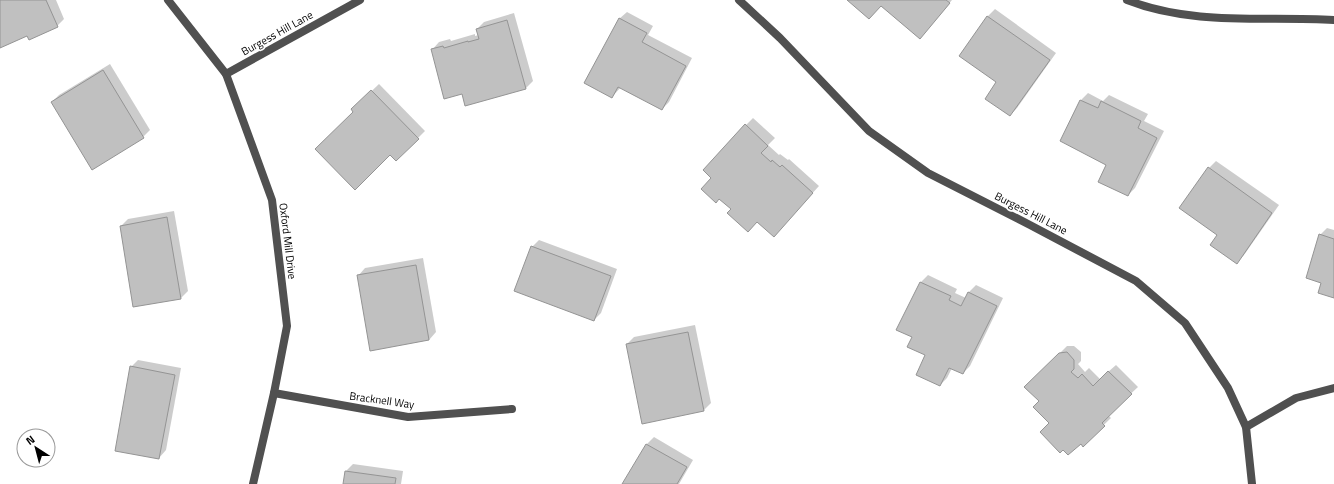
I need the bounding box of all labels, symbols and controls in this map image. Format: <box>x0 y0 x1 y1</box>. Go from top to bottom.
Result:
street label: Burgess Hill Lane <box>238 6 316 59</box>
street label: Burgess Hill Lane <box>992 188 1071 238</box>
street label: Oxford Mill Drive <box>275 202 301 280</box>
street label: Bracknell Way <box>348 388 416 413</box>
north arrow <box>16 428 56 468</box>
text: N <box>22 431 38 449</box>

